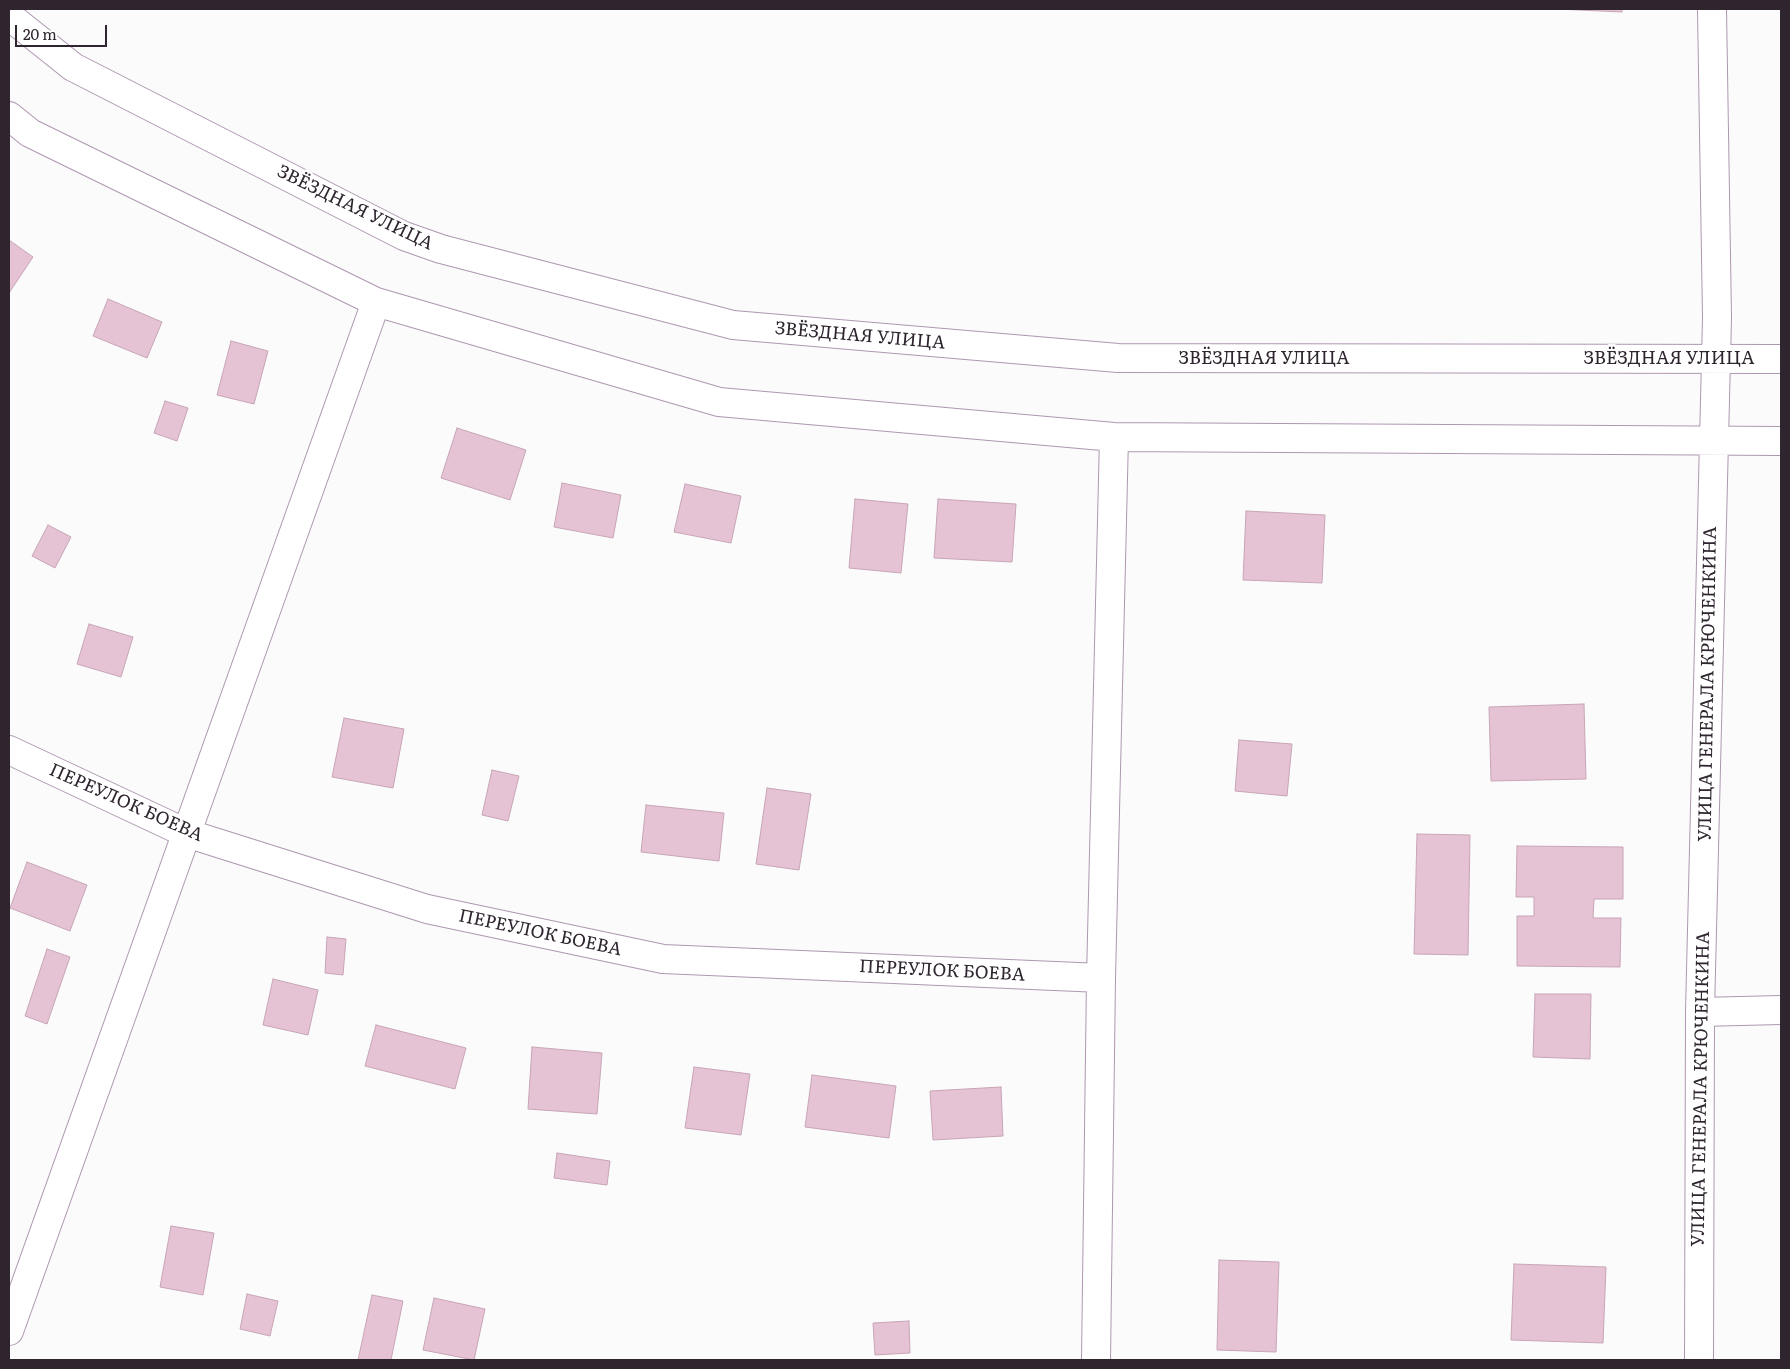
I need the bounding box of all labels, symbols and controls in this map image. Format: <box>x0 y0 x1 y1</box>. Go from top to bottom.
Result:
scale bar <box>18 15 110 47</box>
text: 20 m <box>23 22 57 45</box>
street label: ЗВЁЗДНАЯ УЛИЦА <box>274 161 436 255</box>
street label: ЗВЁЗДНАЯ УЛИЦА <box>774 318 946 354</box>
street label: ЗВЁЗДНАЯ УЛИЦА <box>1179 348 1349 370</box>
street label: ЗВЁЗДНАЯ УЛИЦА <box>1584 348 1754 370</box>
street label: УЛИЦА ГЕНЕРАЛА КРЮЧЕНКИНА <box>1694 526 1722 842</box>
street label: ПЕРЕУЛОК БОЕВА <box>46 759 206 847</box>
street label: ПЕРЕУЛОК БОЕВА <box>457 905 623 961</box>
street label: УЛИЦА ГЕНЕРАЛА КРЮЧЕНКИНА <box>1687 931 1715 1247</box>
street label: ПЕРЕУЛОК БОЕВА <box>859 956 1025 986</box>

